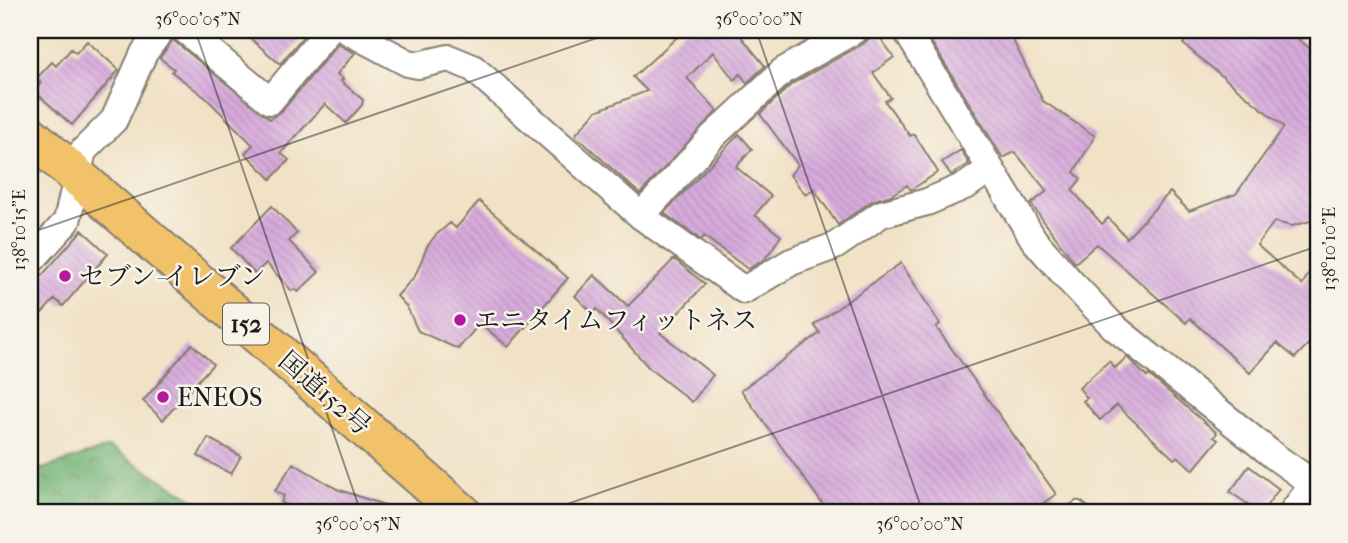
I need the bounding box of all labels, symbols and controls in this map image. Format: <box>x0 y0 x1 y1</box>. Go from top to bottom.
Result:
text: 36°00'05"N <box>155 9 241 30</box>
text: 36°00'00"N <box>715 9 803 30</box>
text: 138°10'15"E <box>9 189 30 271</box>
text: 138°10'10"E <box>1319 207 1340 291</box>
place label: セブン-イレブン <box>79 261 266 292</box>
marker: セブン-イレブン <box>57 268 73 284</box>
road number: 152 <box>223 304 269 344</box>
place label: エニタイムフィットネス <box>474 305 757 336</box>
marker: エニタイムフィットネス <box>452 312 468 328</box>
street label: 国道152号 <box>272 345 377 442</box>
place label: ENEOS <box>177 382 263 413</box>
marker: ENEOS <box>155 389 171 405</box>
text: 36°00'05"N <box>315 514 401 535</box>
text: 36°00'00"N <box>876 514 964 535</box>

